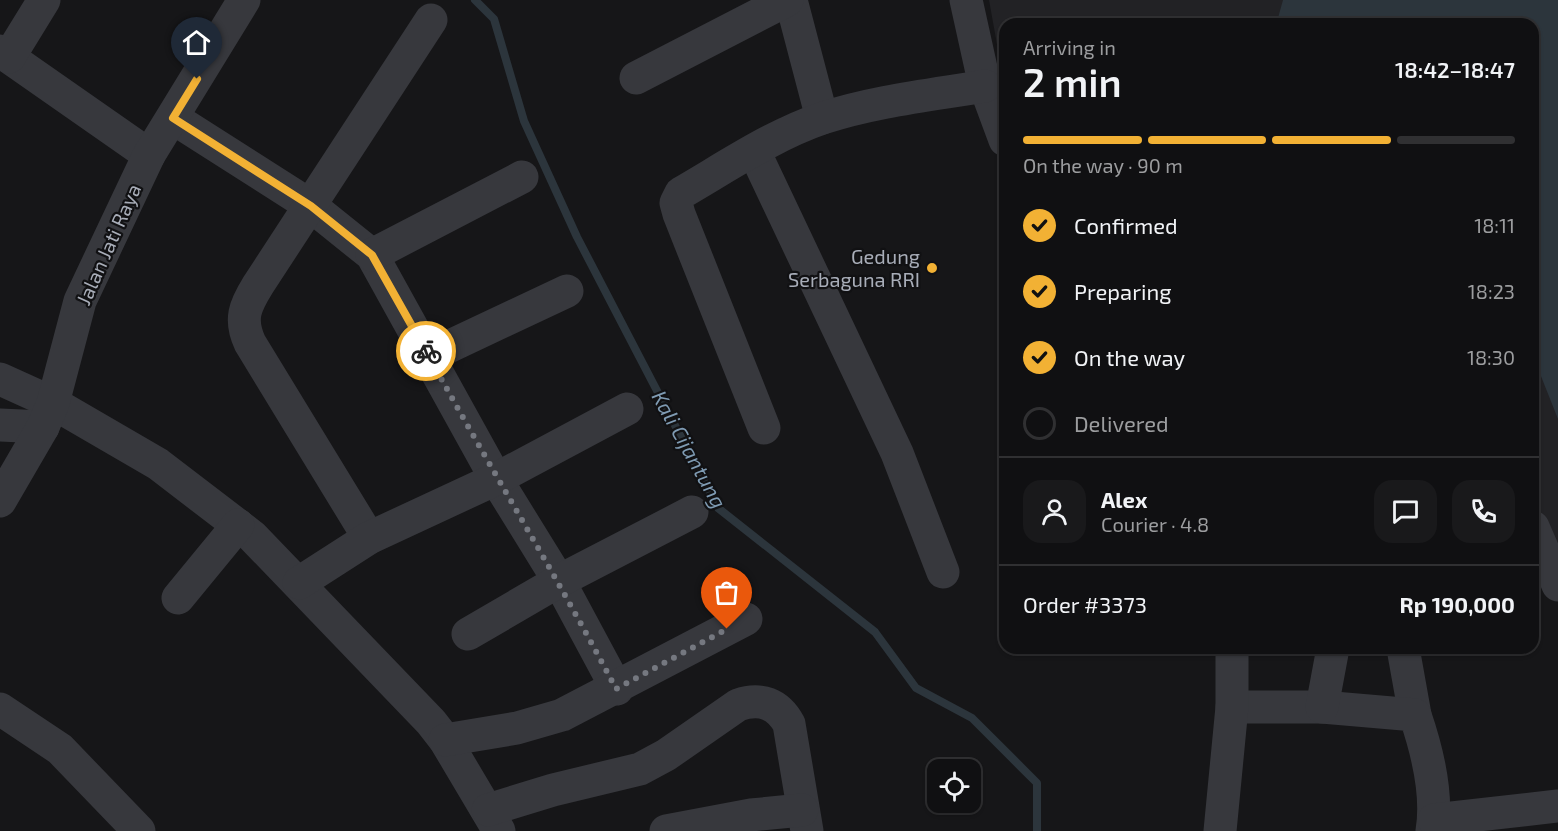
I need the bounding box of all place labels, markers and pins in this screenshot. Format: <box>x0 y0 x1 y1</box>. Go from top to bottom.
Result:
pin <box>171 17 222 79</box>
place label: Gedung Serbaguna RRI <box>788 244 920 291</box>
marker: Gedung Serbaguna RRI <box>925 261 939 275</box>
pin <box>701 567 752 629</box>

